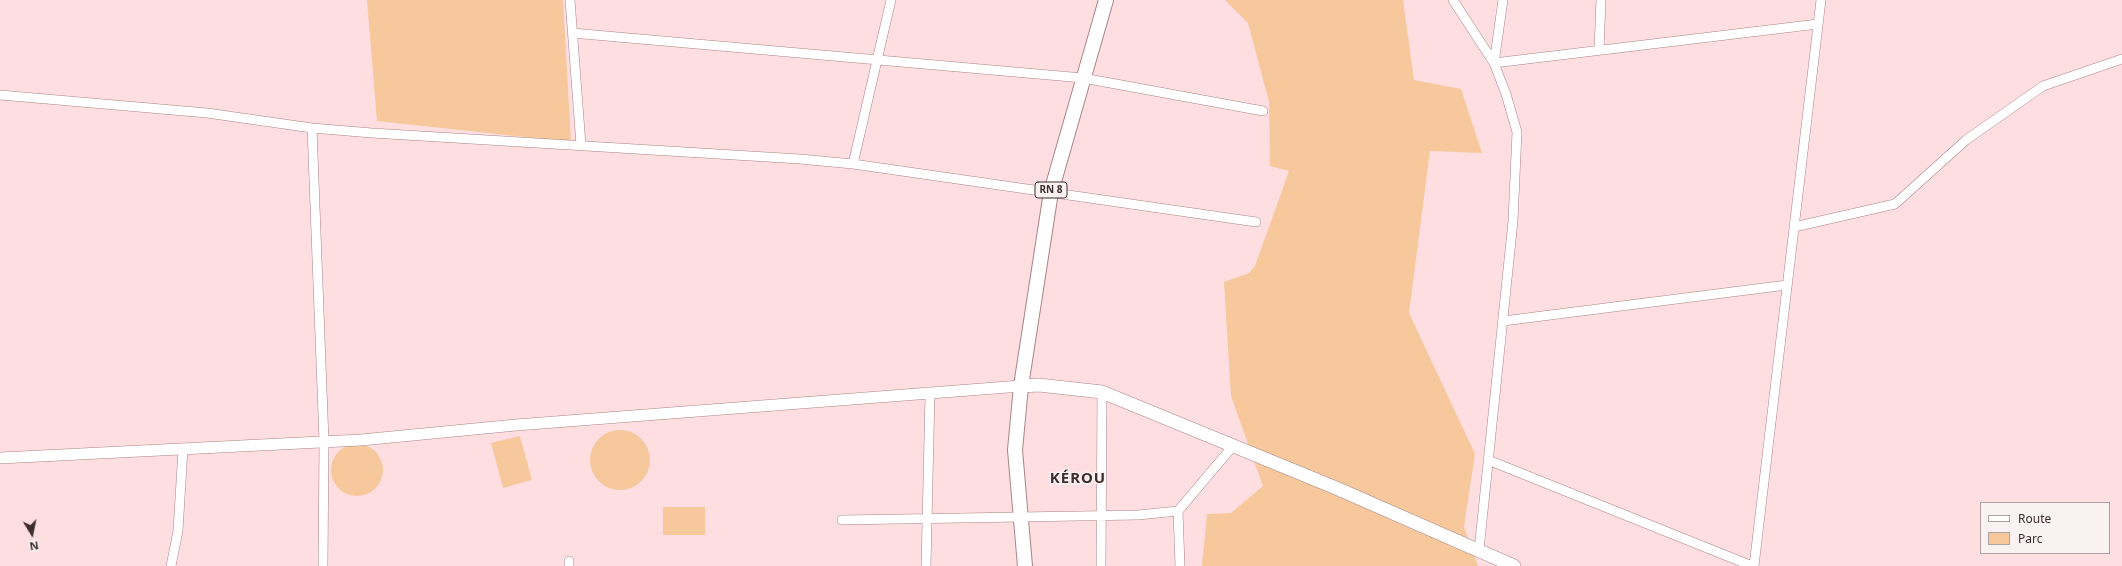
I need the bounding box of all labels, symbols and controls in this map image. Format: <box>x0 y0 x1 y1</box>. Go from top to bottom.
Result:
road number: RN 8 <box>1035 182 1067 198</box>
district label: KÉROU <box>1050 470 1106 488</box>
legend <box>1980 502 2110 554</box>
text: Route <box>2018 510 2051 527</box>
north arrow <box>12 514 52 554</box>
text: Parc <box>2018 530 2042 547</box>
text: N <box>28 538 40 554</box>

